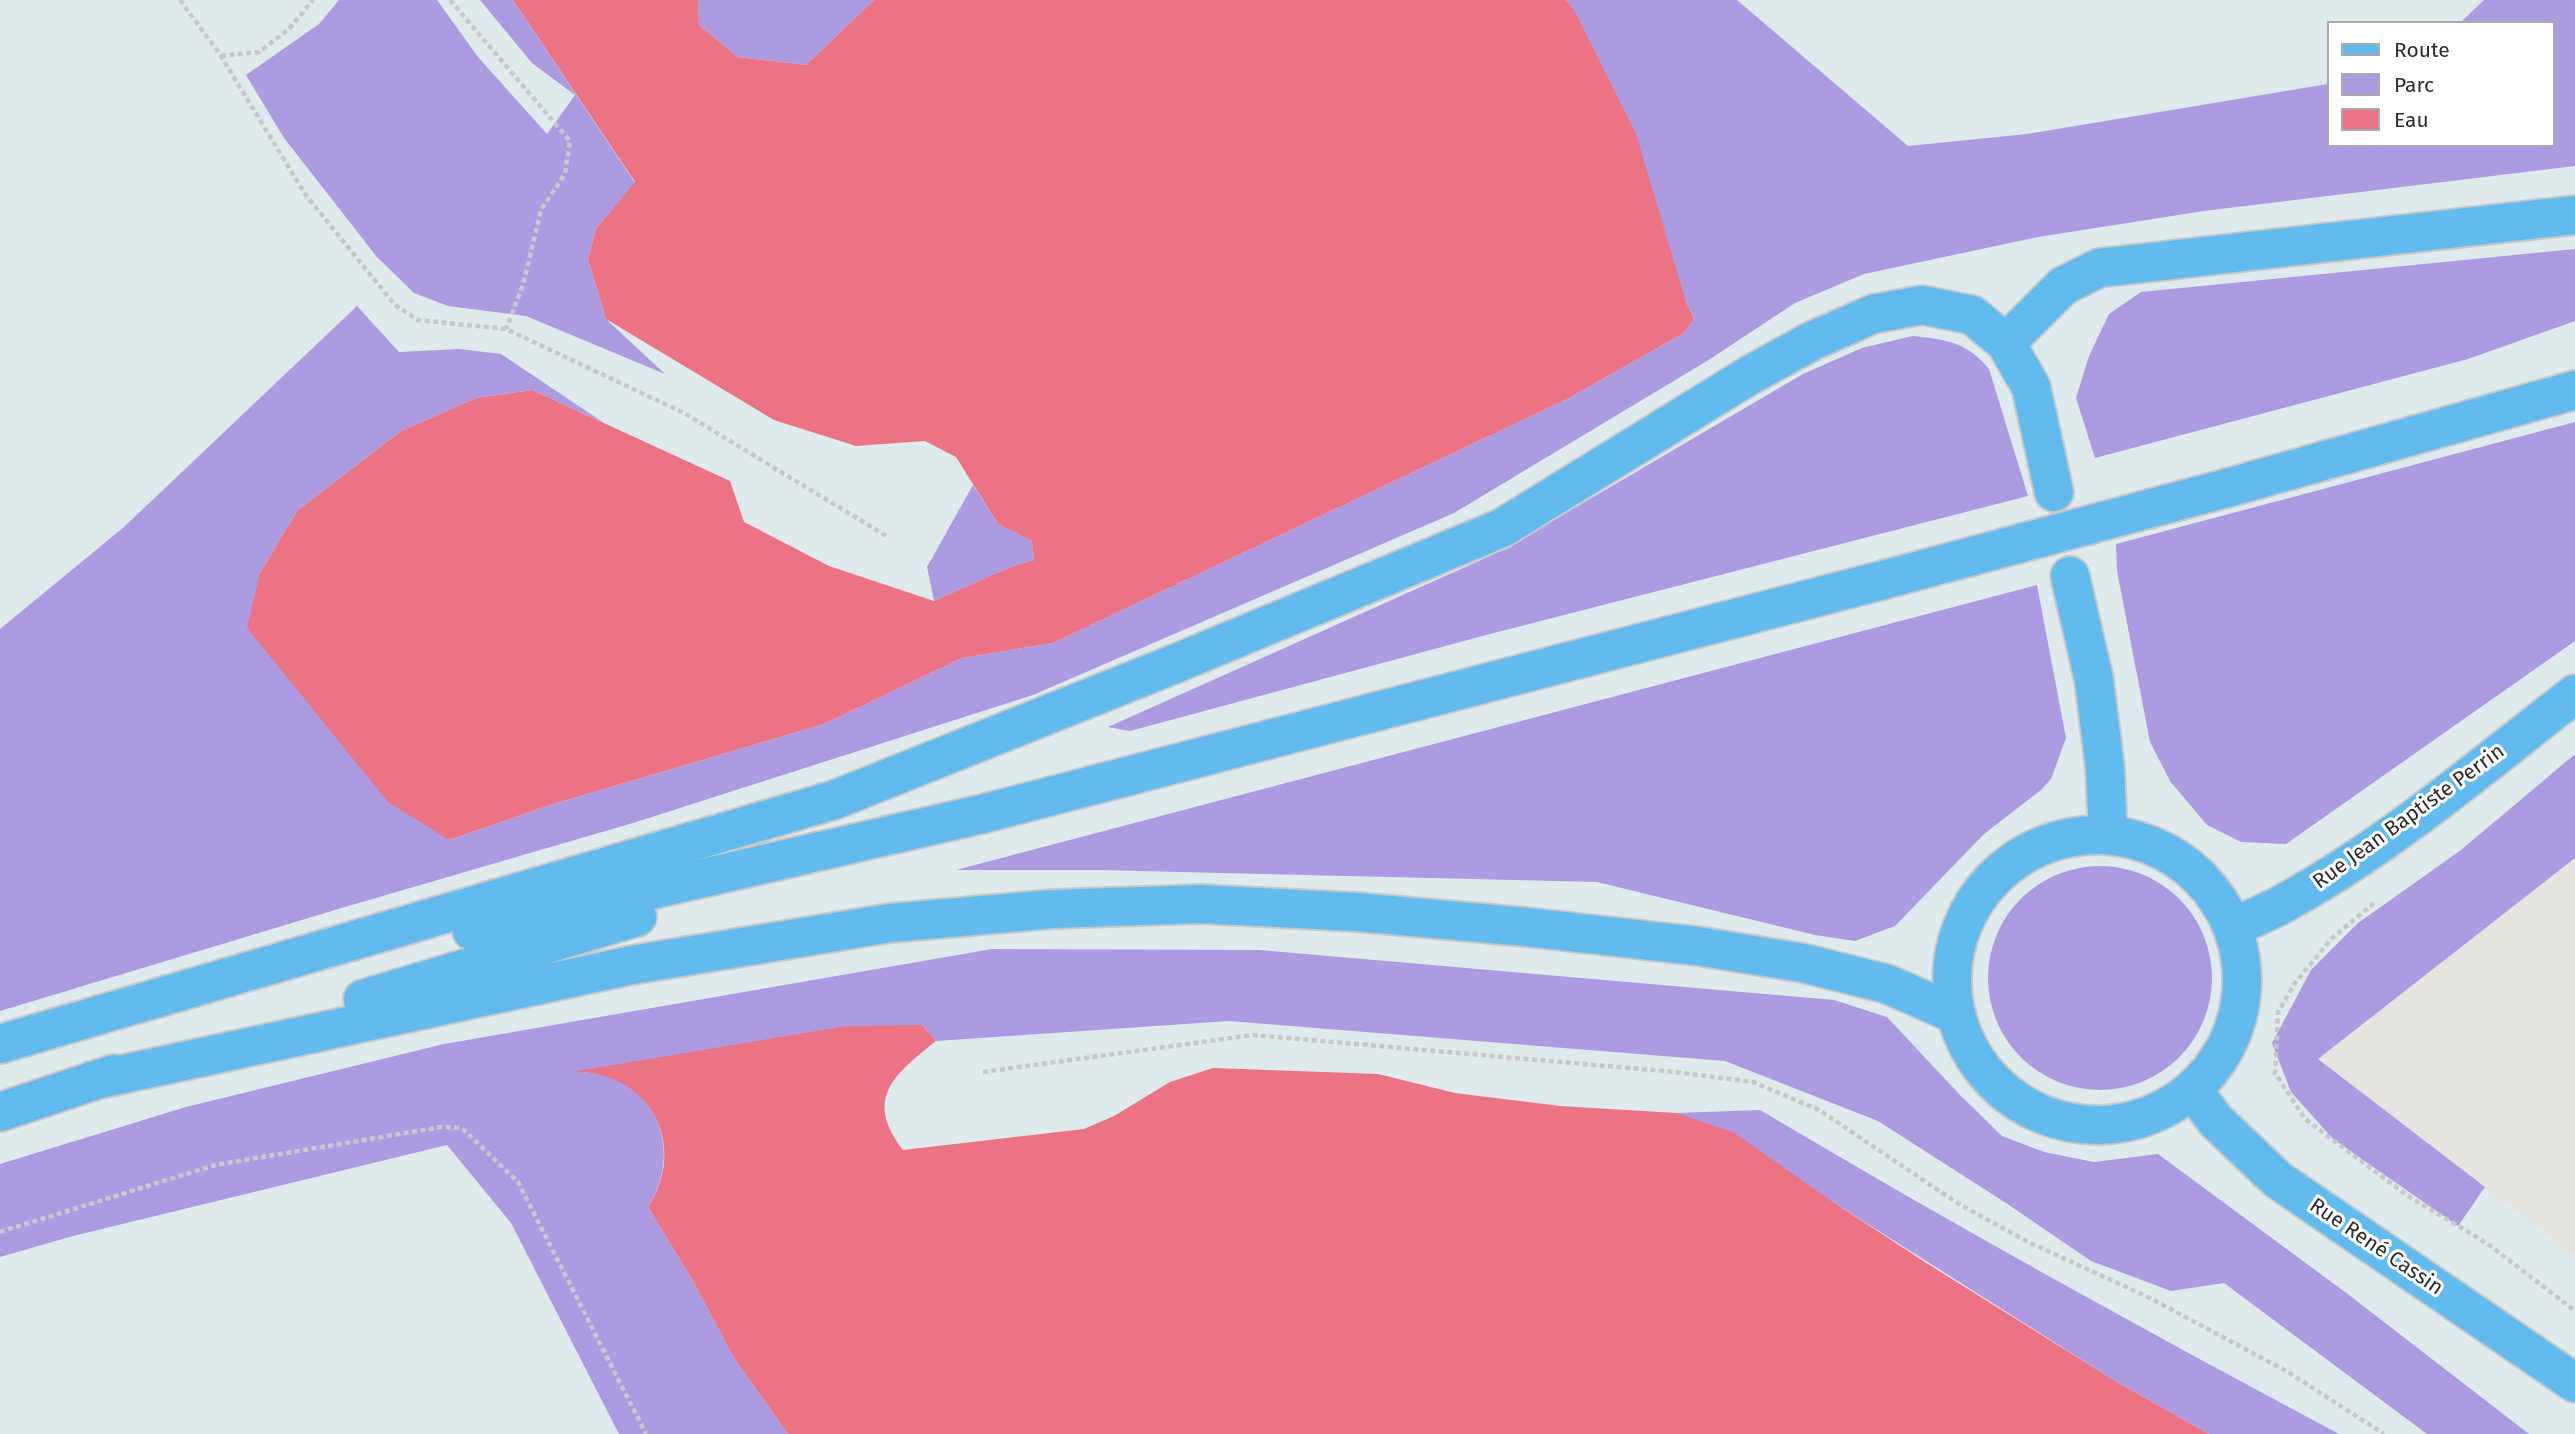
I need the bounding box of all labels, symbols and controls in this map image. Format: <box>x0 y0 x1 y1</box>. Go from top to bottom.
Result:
legend <box>2326 21 2554 147</box>
text: Route <box>2394 37 2450 63</box>
text: Parc <box>2394 72 2434 98</box>
text: Eau <box>2394 107 2429 133</box>
street label: Rue Jean Baptiste Perrin <box>2308 739 2510 895</box>
street label: Rue René Cassin <box>2305 1193 2447 1301</box>

